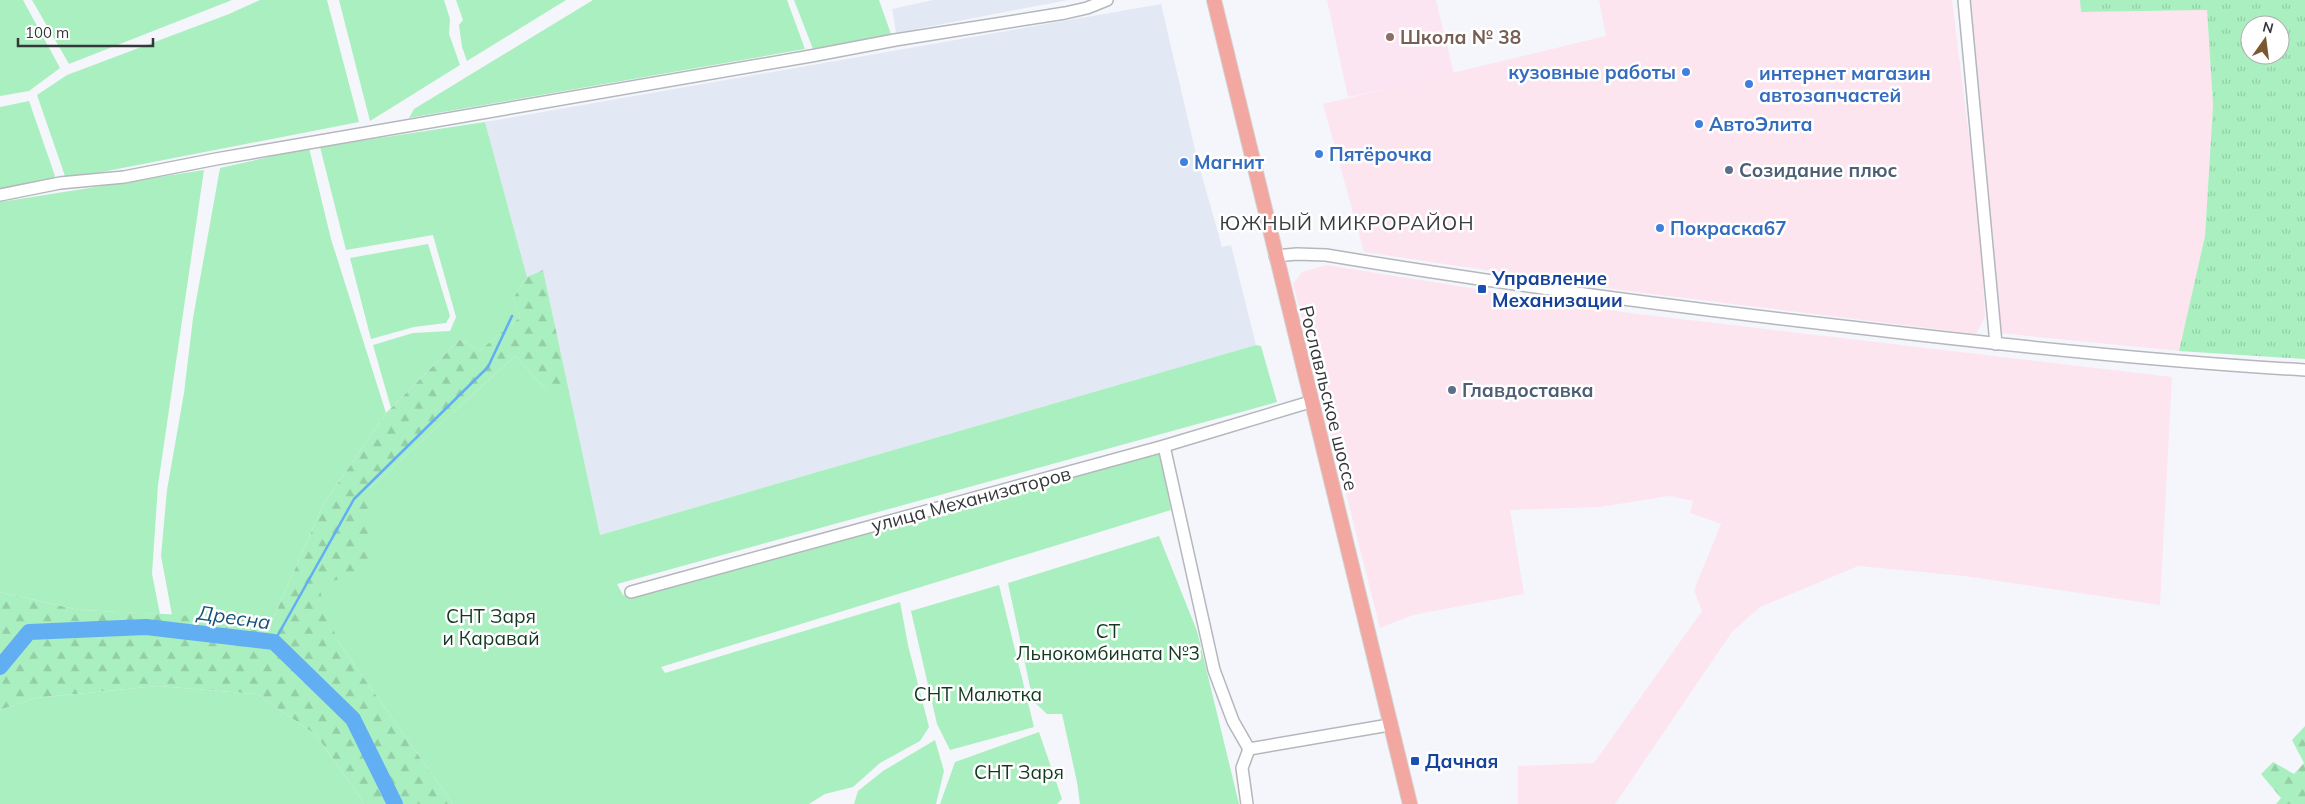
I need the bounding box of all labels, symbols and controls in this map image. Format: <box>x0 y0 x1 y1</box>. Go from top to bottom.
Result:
scale bar <box>18 15 152 47</box>
north arrow <box>2240 15 2290 65</box>
text: N <box>2261 17 2275 37</box>
text: 100 m <box>25 23 69 42</box>
place label: Школа № 38 <box>1400 25 1521 49</box>
marker: Школа № 38 <box>1384 31 1396 43</box>
place label: кузовные работы <box>1508 60 1676 84</box>
place label: интернет магазин автозапчастей <box>1759 61 1931 107</box>
marker: кузовные работы <box>1680 66 1692 78</box>
marker: интернет магазин автозапчастей <box>1743 78 1755 90</box>
place label: АвтоЭлита <box>1709 112 1813 136</box>
marker: АвтоЭлита <box>1693 118 1705 130</box>
place label: Пятёрочка <box>1329 142 1432 166</box>
marker: Пятёрочка <box>1313 148 1325 160</box>
place label: Магнит <box>1194 150 1265 174</box>
marker: Магнит <box>1178 156 1190 168</box>
place label: Созидание плюс <box>1739 158 1898 182</box>
marker: Созидание плюс <box>1723 164 1735 176</box>
district label: ЮЖНЫЙ МИКРОРАЙОН <box>1219 210 1475 235</box>
place label: Покраска67 <box>1670 216 1787 240</box>
marker: Покраска67 <box>1654 222 1666 234</box>
place label: Управление Механизации <box>1491 266 1623 312</box>
marker: Управление Механизации <box>1476 283 1488 295</box>
street label: Рославльское шоссе <box>1294 303 1364 493</box>
place label: Главдоставка <box>1462 378 1594 402</box>
marker: Главдоставка <box>1446 384 1458 396</box>
street label: улица Механизаторов <box>869 461 1073 537</box>
water label: Дресна <box>195 599 272 634</box>
park label: СНТ Заря и Каравай <box>442 604 540 650</box>
park label: СТ Льнокомбината №3 <box>1016 619 1200 665</box>
park label: СНТ Малютка <box>914 682 1042 706</box>
place label: Дачная <box>1425 749 1498 773</box>
marker: Дачная <box>1409 755 1421 767</box>
park label: СНТ Заря <box>974 760 1064 784</box>

